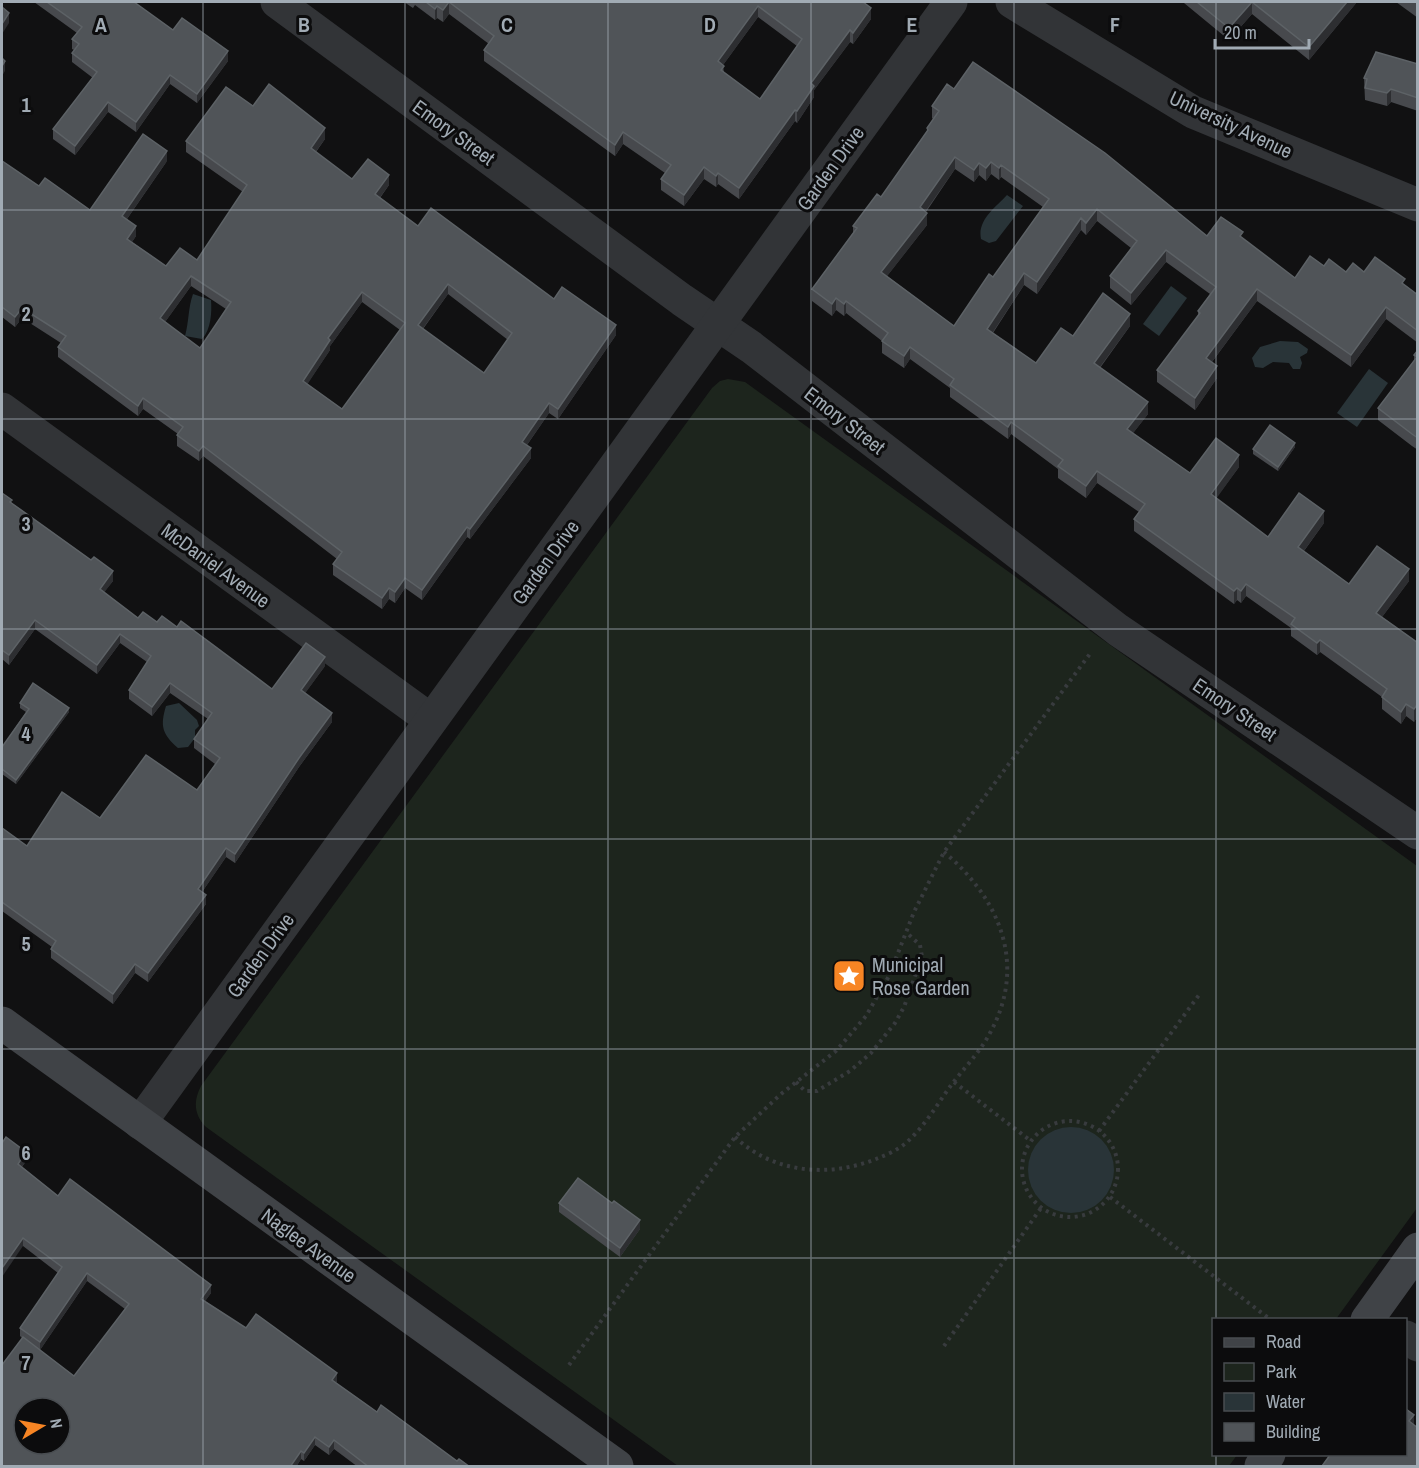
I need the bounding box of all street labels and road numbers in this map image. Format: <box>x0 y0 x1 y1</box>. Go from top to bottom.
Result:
street label: University Avenue <box>1165 84 1297 164</box>
street label: Emory Street <box>407 93 501 171</box>
street label: Garden Drive <box>790 120 870 216</box>
street label: Emory Street <box>799 380 891 460</box>
street label: Garden Drive <box>505 514 585 610</box>
street label: McDaniel Avenue <box>156 516 276 614</box>
street label: Emory Street <box>1188 671 1283 747</box>
street label: Garden Drive <box>220 907 300 1003</box>
street label: Naglee Avenue <box>256 1201 362 1289</box>

